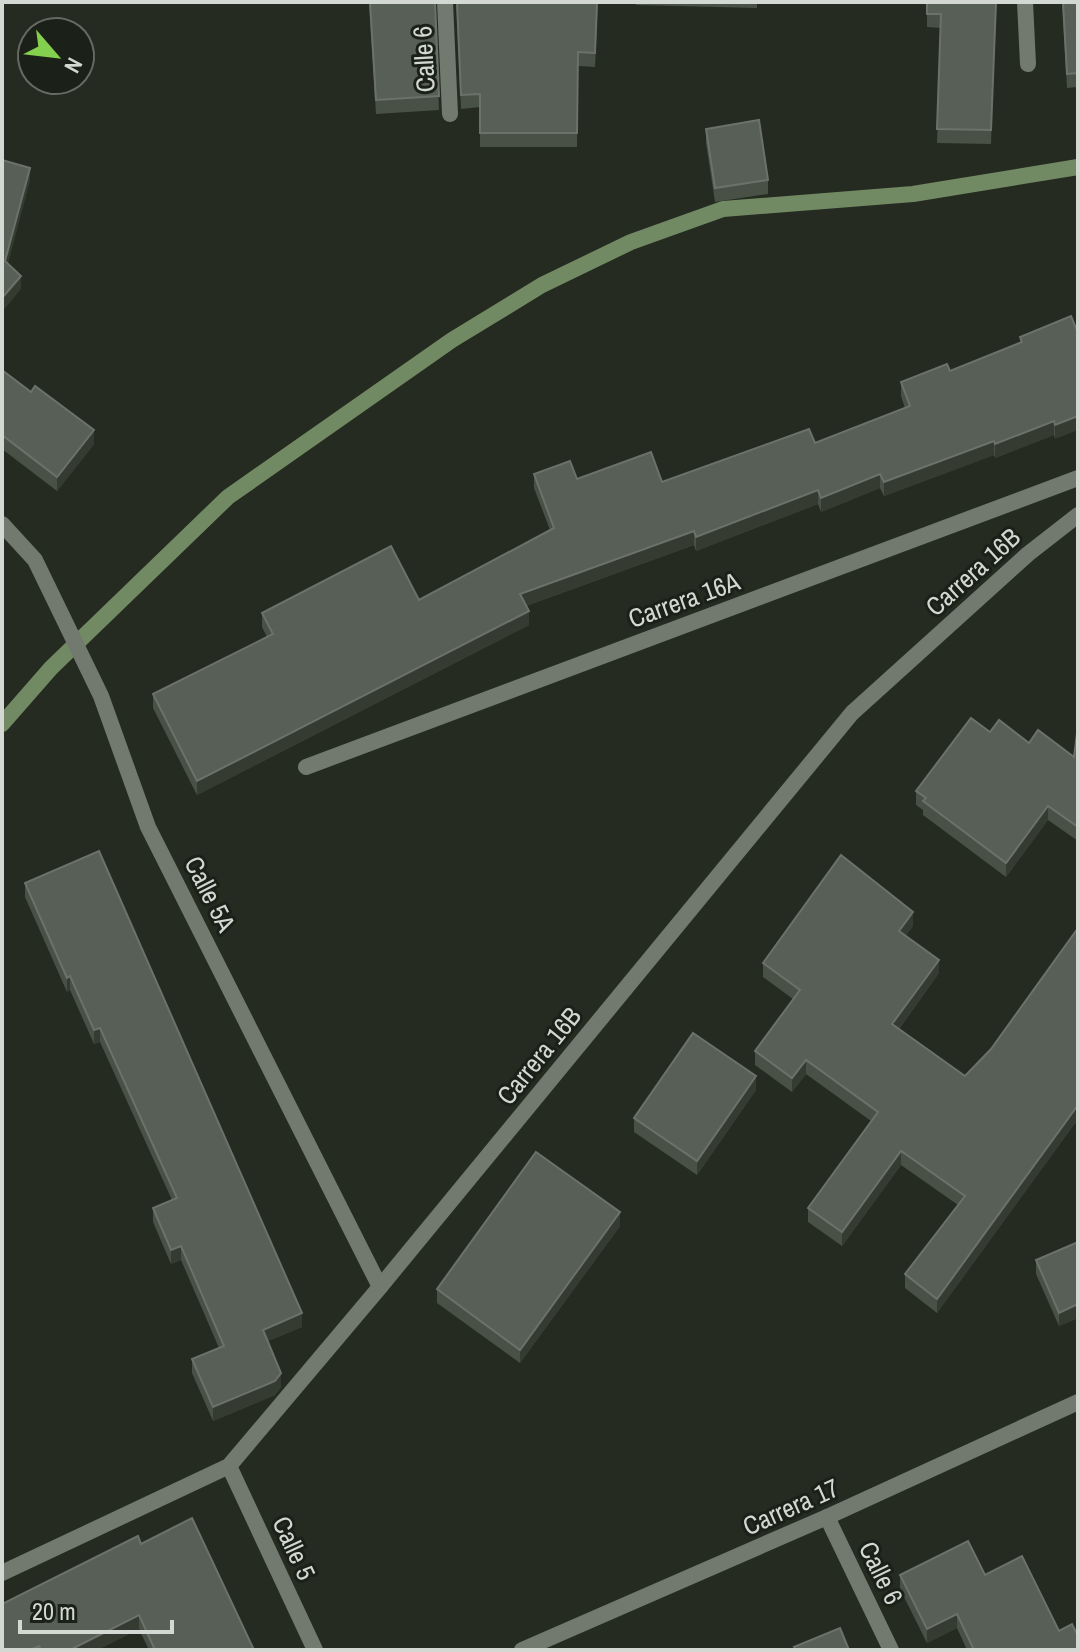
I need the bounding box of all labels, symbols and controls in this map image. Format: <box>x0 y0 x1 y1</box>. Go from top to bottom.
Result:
north arrow <box>16 16 96 96</box>
street label: Calle 6 <box>404 25 443 93</box>
text: N <box>57 53 90 78</box>
street label: Carrera 16B <box>918 520 1028 623</box>
street label: Carrera 16A <box>623 563 745 636</box>
street label: Calle 5A <box>177 850 245 938</box>
street label: Carrera 16B <box>488 1000 589 1112</box>
street label: Carrera 17 <box>737 1470 844 1543</box>
street label: Calle 5 <box>265 1510 324 1585</box>
street label: Calle 6 <box>851 1535 912 1610</box>
scale bar <box>20 1584 172 1634</box>
text: 20 m <box>32 1595 76 1627</box>

